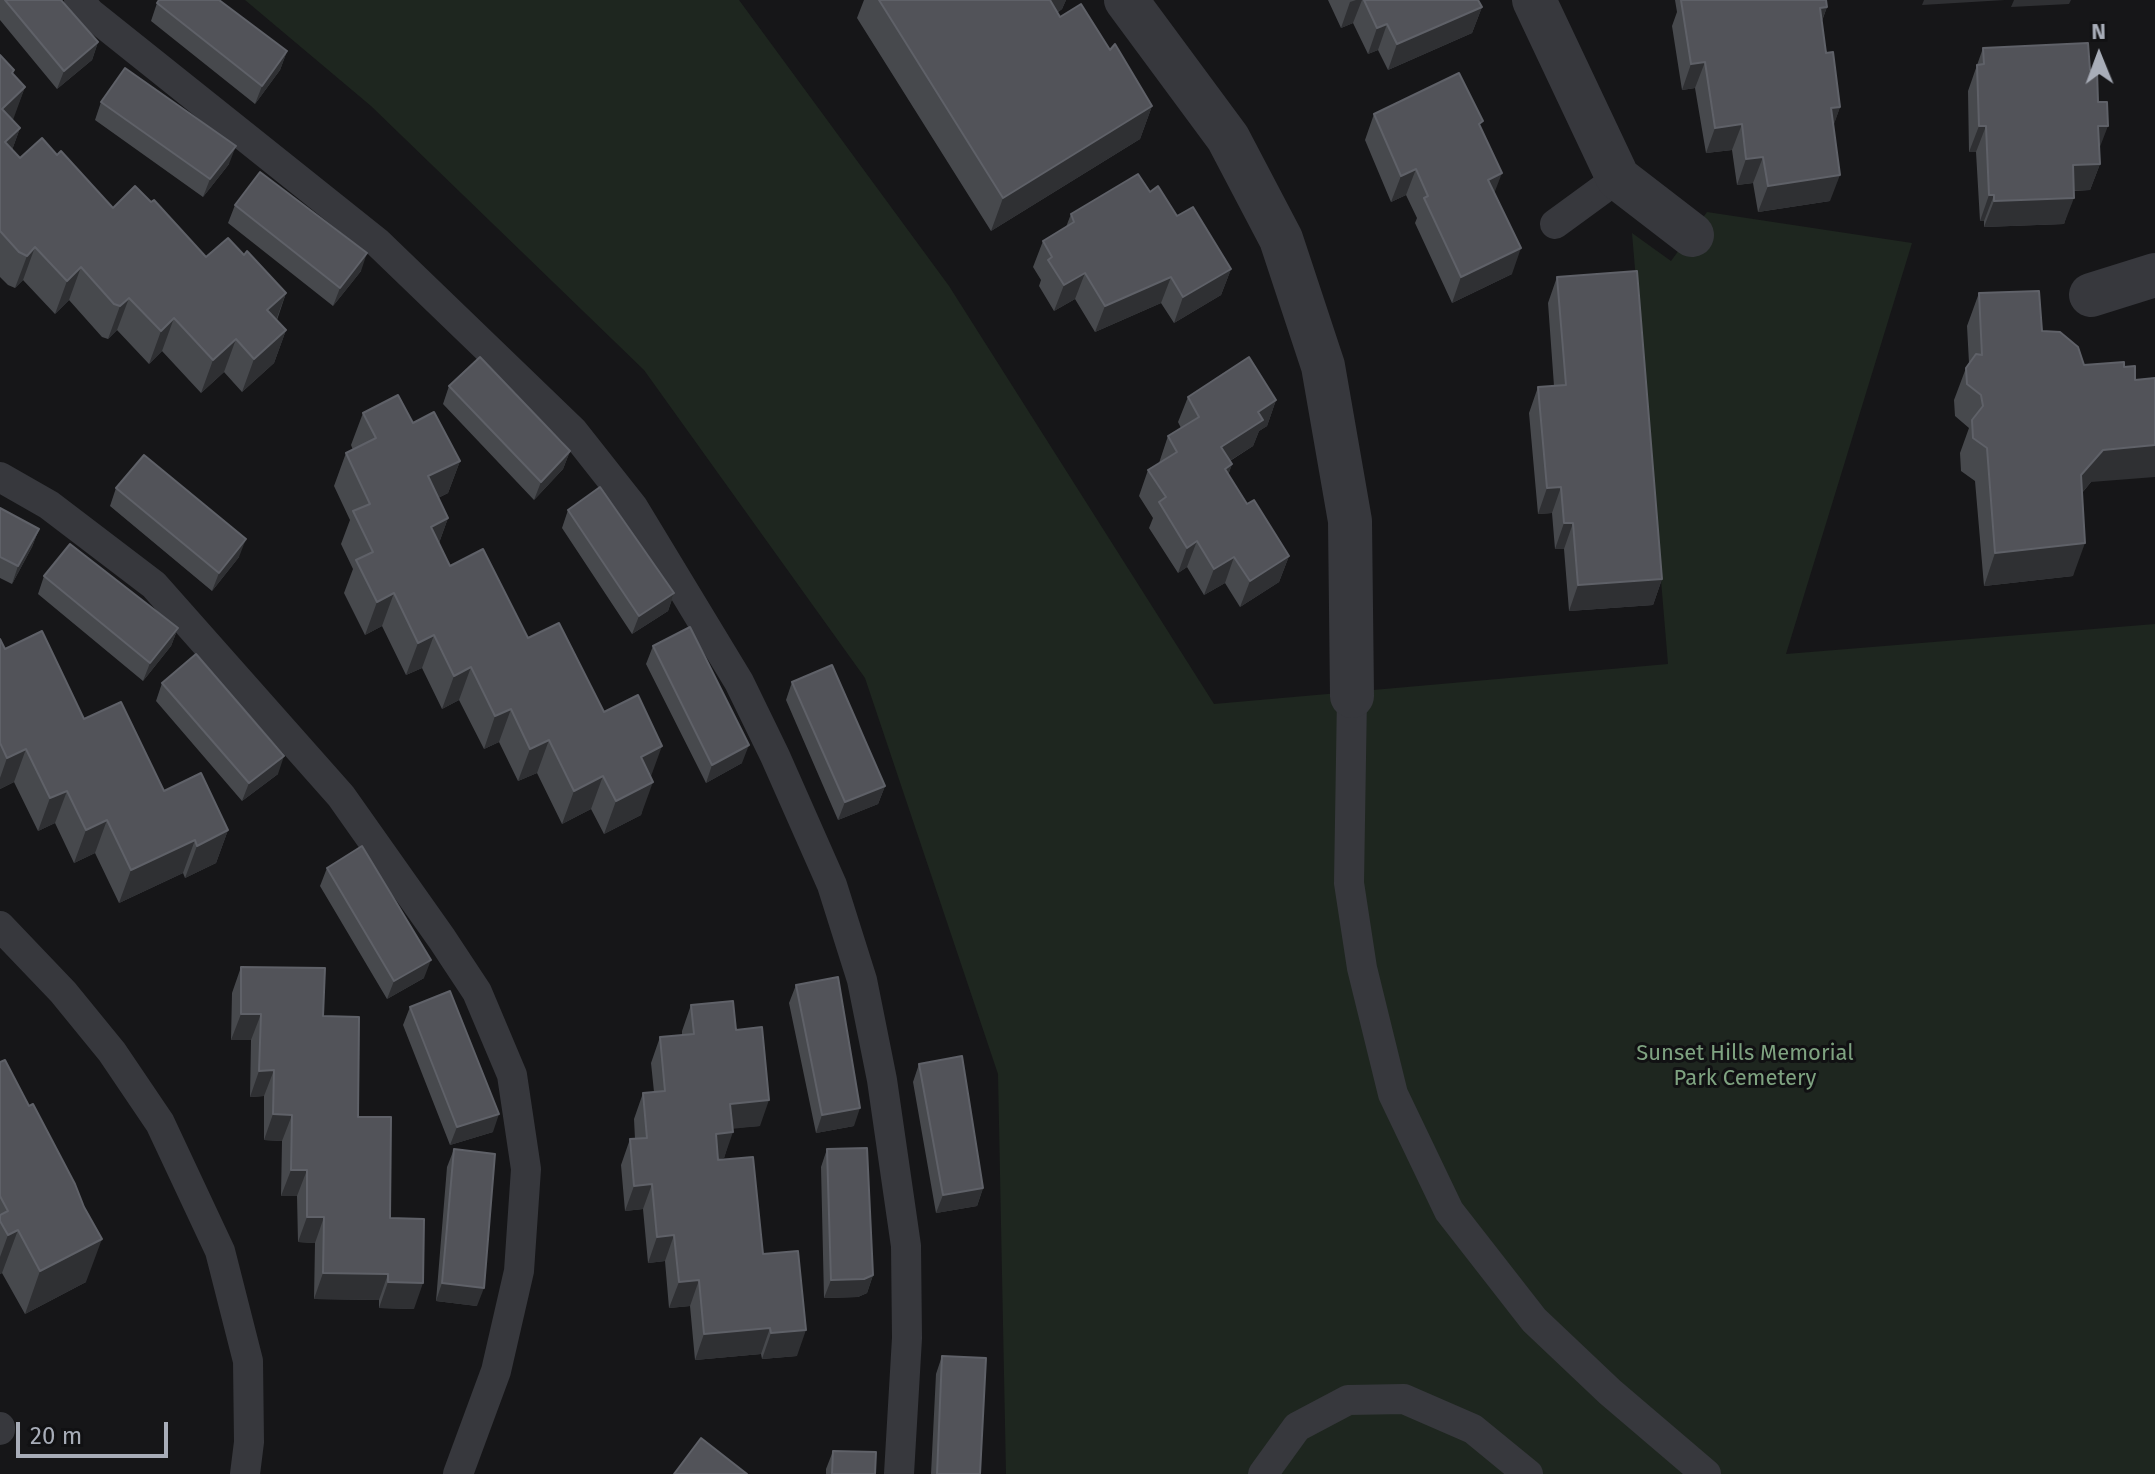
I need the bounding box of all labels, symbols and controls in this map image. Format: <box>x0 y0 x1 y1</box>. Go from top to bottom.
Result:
north arrow <box>2059 16 2139 96</box>
text: N <box>2091 18 2106 45</box>
park label: Sunset Hills Memorial Park Cemetery <box>1636 1041 1854 1092</box>
scale bar <box>20 1406 172 1456</box>
text: 20 m <box>30 1422 82 1450</box>

